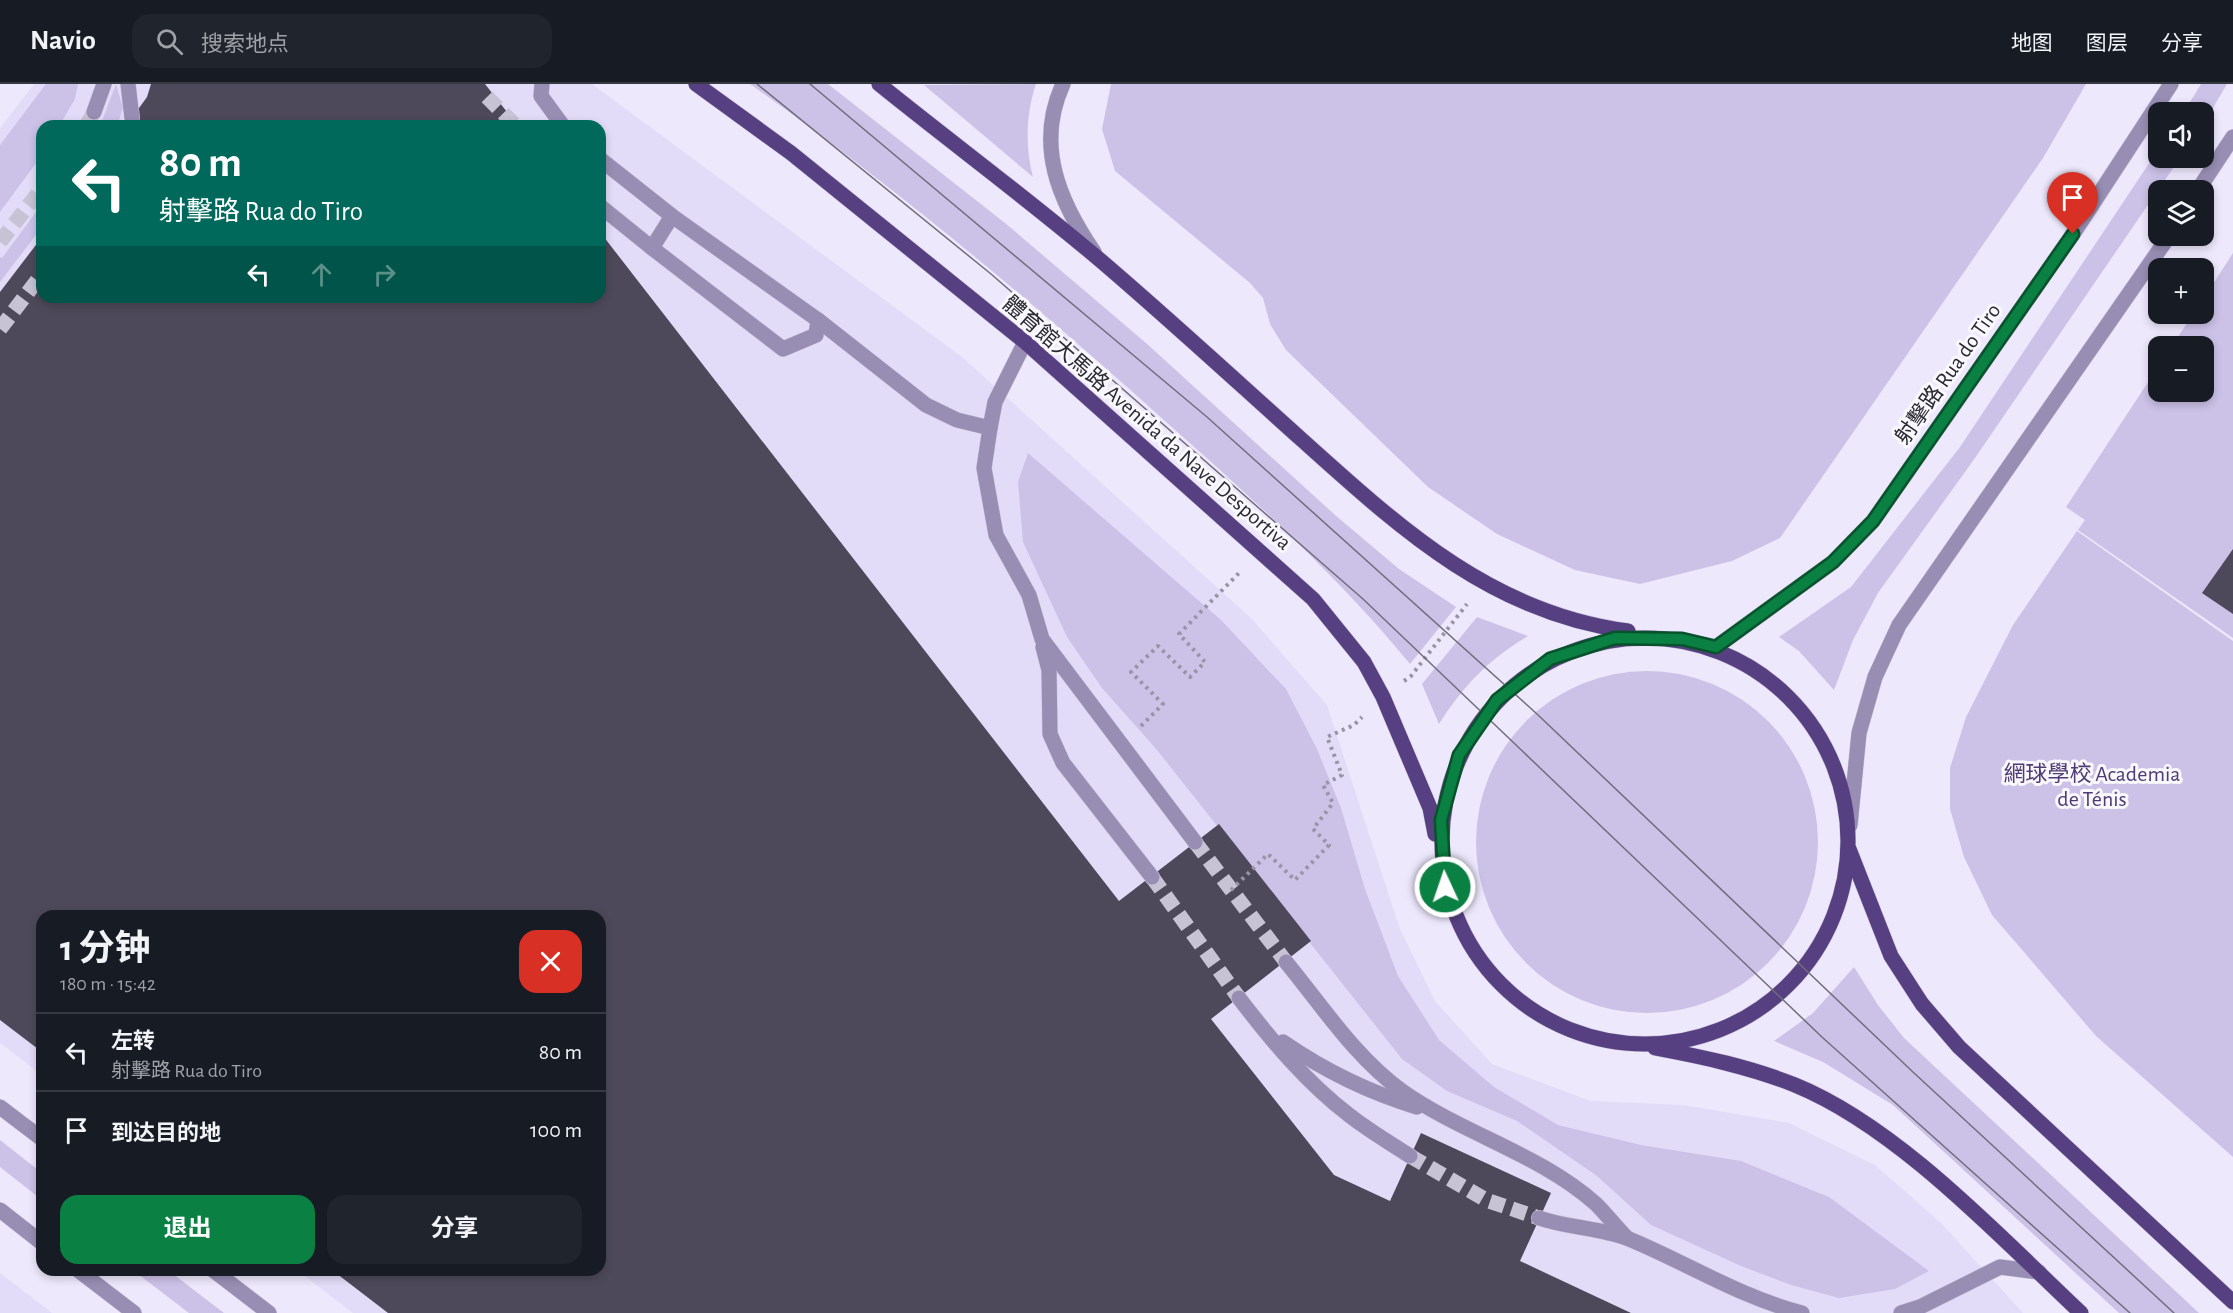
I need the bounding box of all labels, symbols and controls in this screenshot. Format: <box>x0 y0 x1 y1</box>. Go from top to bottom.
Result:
search box <box>132 14 552 68</box>
icon: search <box>153 25 186 58</box>
text: Navio <box>30 27 96 55</box>
text: 搜索地点 <box>201 33 289 55</box>
text: 地图 <box>2011 33 2053 54</box>
text: 图层 <box>2086 33 2128 54</box>
text: 分享 <box>2161 33 2203 54</box>
map controls <box>2148 102 2214 402</box>
button: sound <box>2148 102 2214 168</box>
text: 80 m <box>159 142 242 184</box>
icon: left <box>60 144 138 222</box>
pin <box>2047 172 2098 234</box>
button: layers <box>2148 180 2214 246</box>
icon: arrive <box>2056 181 2089 214</box>
text: 射擊路 Rua do Tiro <box>159 198 363 225</box>
icon: left <box>242 258 275 291</box>
icon: ahead <box>305 258 338 291</box>
icon: right <box>368 258 401 291</box>
button: + <box>2148 258 2214 324</box>
street label: 體育館大馬路 Avenida da Nave Desportiva <box>999 291 1296 554</box>
street label: 射擊路 Rua do Tiro <box>1890 299 2005 448</box>
button: − <box>2148 336 2214 402</box>
park label: 網球學校 Academia de Ténis <box>2004 762 2180 810</box>
position arrow <box>1413 855 1477 919</box>
button: close <box>519 930 582 993</box>
text: 1 分钟 <box>60 931 150 967</box>
text: 180 m · 15:42 <box>60 974 156 994</box>
text: 左转 <box>111 1030 155 1052</box>
icon: left <box>60 1036 93 1069</box>
text: 80 m <box>539 1041 582 1063</box>
text: 射擊路 Rua do Tiro <box>111 1061 262 1081</box>
icon: arrive <box>60 1114 93 1147</box>
text: 100 m <box>530 1119 582 1141</box>
text: 到达目的地 <box>111 1122 221 1144</box>
button: 退出 <box>60 1195 315 1264</box>
button: 分享 <box>327 1195 582 1264</box>

